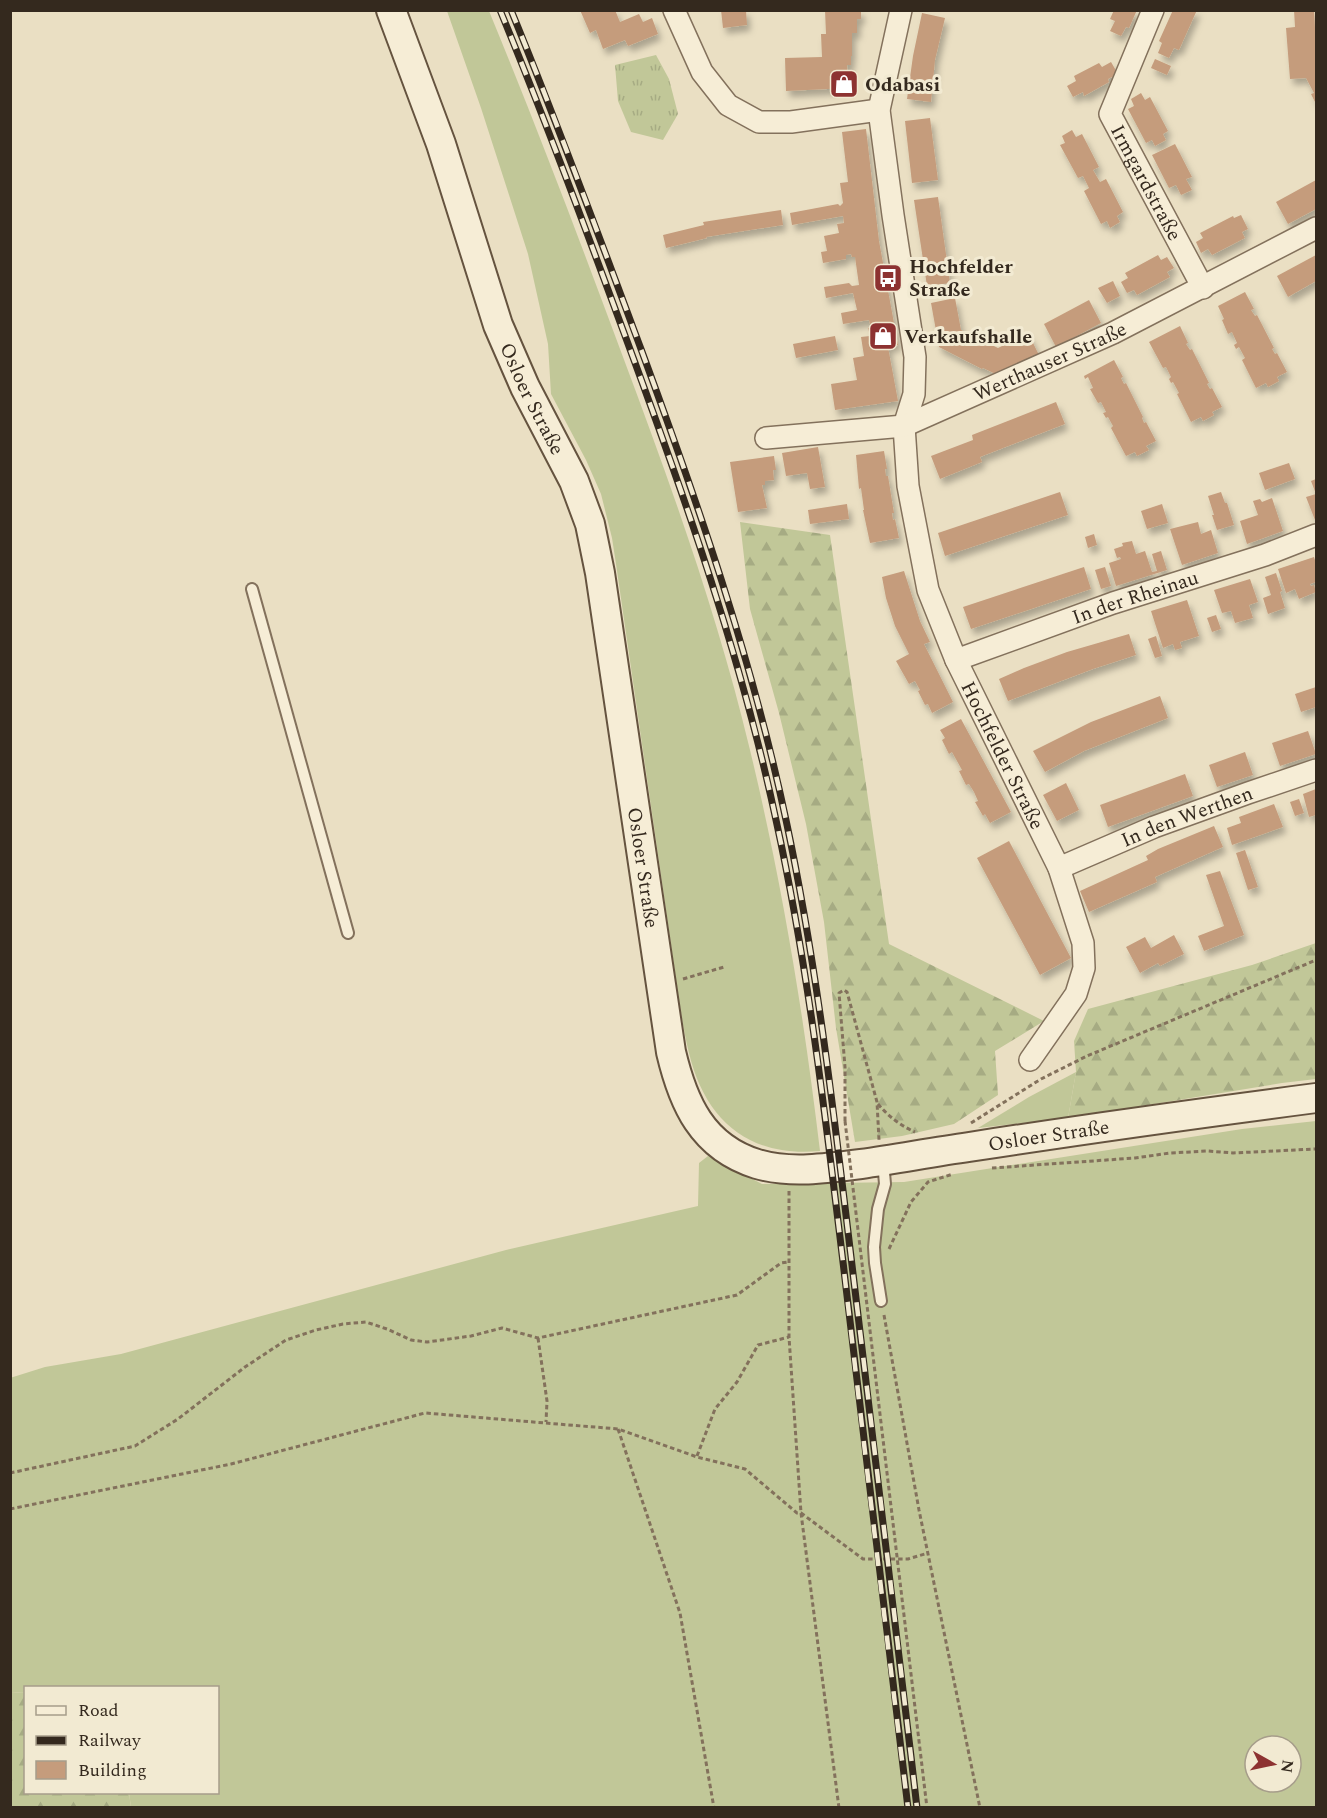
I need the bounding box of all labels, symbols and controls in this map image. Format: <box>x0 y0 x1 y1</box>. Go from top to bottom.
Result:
shop icon: Odabasi <box>828 68 860 100</box>
place label: Odabasi <box>865 70 940 100</box>
street label: Irmgardstraße <box>1102 119 1189 246</box>
place label: Hochfelder Straße <box>909 252 1013 305</box>
bus stop icon: Hochfelder Straße <box>872 262 904 294</box>
street label: Werthauser Straße <box>968 314 1132 409</box>
shop icon: Verkaufshalle <box>867 320 899 352</box>
place label: Verkaufshalle <box>904 322 1032 352</box>
street label: Osloer Straße <box>491 338 572 461</box>
street label: In der Rheinau <box>1068 563 1203 633</box>
street label: Hochfelder Straße <box>953 676 1052 835</box>
street label: In den Werthen <box>1116 778 1257 856</box>
street label: Osloer Straße <box>619 805 666 930</box>
street label: Osloer Straße <box>986 1112 1111 1160</box>
legend <box>24 1686 219 1794</box>
text: Road <box>78 1697 119 1724</box>
text: Railway <box>78 1727 142 1754</box>
north arrow <box>1243 1734 1303 1794</box>
text: Building <box>78 1757 147 1784</box>
text: N <box>1274 1758 1300 1775</box>

